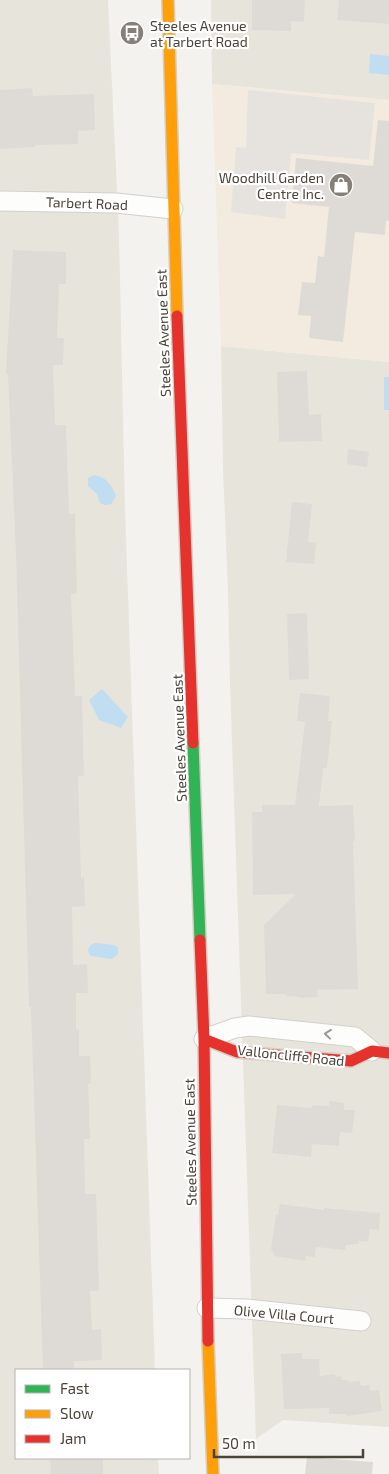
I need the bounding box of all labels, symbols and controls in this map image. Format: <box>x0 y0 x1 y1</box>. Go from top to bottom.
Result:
place label: Steeles Avenue at Tarbert Road <box>150 17 248 50</box>
bus stop icon: Steeles Avenue at Tarbert Road <box>119 20 145 46</box>
place label: Woodhill Garden Centre Inc. <box>219 169 324 202</box>
shop icon: Woodhill Garden Centre Inc. <box>328 172 354 198</box>
street label: Tarbert Road <box>46 193 128 213</box>
street label: Steeles Avenue East <box>152 269 174 397</box>
street label: Steeles Avenue East <box>168 674 190 802</box>
one-way arrow <box>324 1029 332 1040</box>
street label: Valloncliffe Road <box>237 1041 345 1069</box>
street label: Steeles Avenue East <box>180 1078 200 1206</box>
street label: Olive Villa Court <box>233 1301 335 1327</box>
legend <box>15 1369 190 1459</box>
text: Fast <box>60 1379 90 1397</box>
text: Slow <box>60 1404 94 1422</box>
scale bar <box>214 1426 363 1458</box>
text: Jam <box>60 1429 86 1447</box>
text: 50 m <box>222 1434 256 1452</box>

